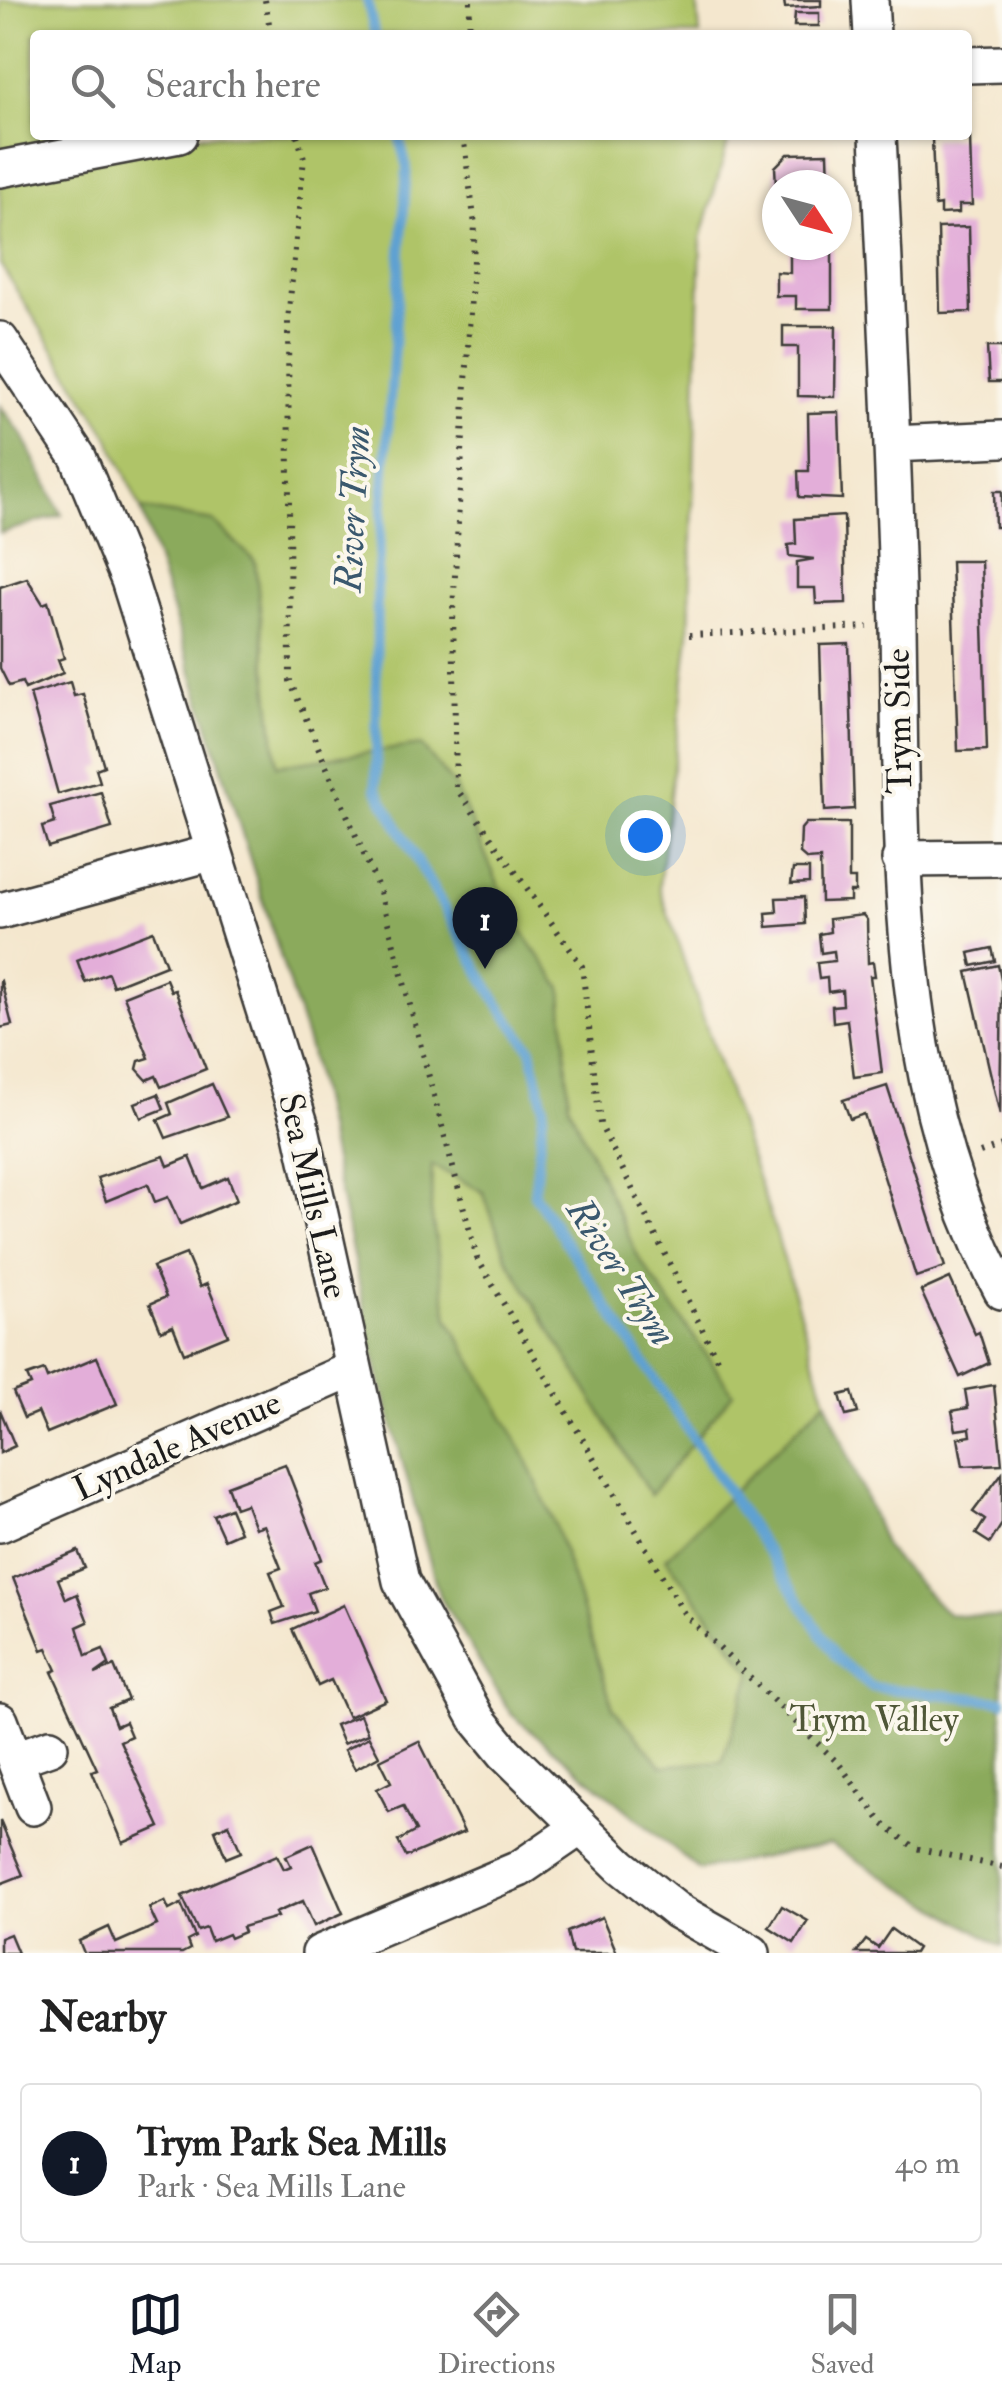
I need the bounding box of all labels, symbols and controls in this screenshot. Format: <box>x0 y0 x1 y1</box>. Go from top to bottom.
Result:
search box <box>30 30 972 140</box>
icon: search <box>65 58 120 113</box>
text: Search here <box>145 61 321 109</box>
north arrow <box>762 170 852 260</box>
water label: River Trym <box>325 425 381 594</box>
street label: Trym Side <box>876 648 922 794</box>
your location <box>620 810 671 861</box>
pin: 1 <box>452 886 518 969</box>
street label: Sea Mills Lane <box>268 1089 358 1303</box>
water label: River Trym <box>555 1188 687 1355</box>
street label: Lyndale Avenue <box>66 1381 288 1511</box>
park label: Trym Valley <box>789 1698 959 1742</box>
text: Nearby <box>40 1992 166 2044</box>
text: Trym Park Sea Mills <box>137 2119 447 2167</box>
text: 1 <box>69 2143 80 2183</box>
text: 40 m <box>895 2143 960 2183</box>
text: Park · Sea Mills Lane <box>137 2167 406 2207</box>
tab: Map <box>128 2287 183 2382</box>
tab: Directions <box>438 2287 555 2382</box>
tab: Saved <box>810 2287 874 2382</box>

